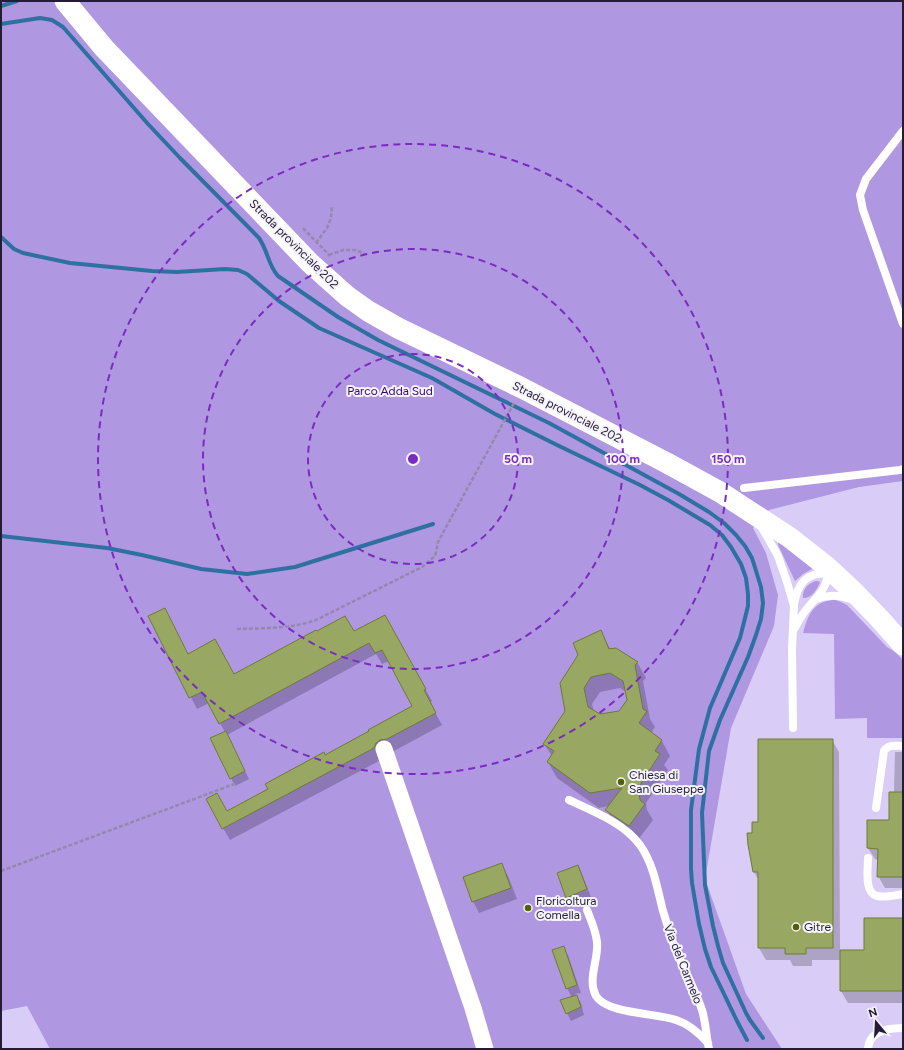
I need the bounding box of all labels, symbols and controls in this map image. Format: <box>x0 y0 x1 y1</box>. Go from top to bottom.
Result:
street label: Strada provinciale 202 <box>246 196 342 292</box>
street label: Strada provinciale 202 <box>510 378 624 446</box>
park label: Parco Adda Sud <box>347 384 433 398</box>
centre of rings <box>406 452 420 466</box>
text: 50 m <box>504 452 532 466</box>
text: 100 m <box>606 452 640 466</box>
text: 150 m <box>711 452 745 466</box>
place label: Chiesa di San Giuseppe <box>629 768 704 796</box>
marker: Chiesa di San Giuseppe <box>616 777 626 787</box>
place label: Floricoltura Comella <box>536 894 596 922</box>
marker: Floricoltura Comella <box>523 903 533 913</box>
place label: Gitre <box>804 920 831 934</box>
street label: Via del Carmelo <box>661 922 705 1006</box>
marker: Gitre <box>791 922 801 932</box>
north arrow <box>856 1002 896 1042</box>
text: N <box>867 1005 879 1020</box>

